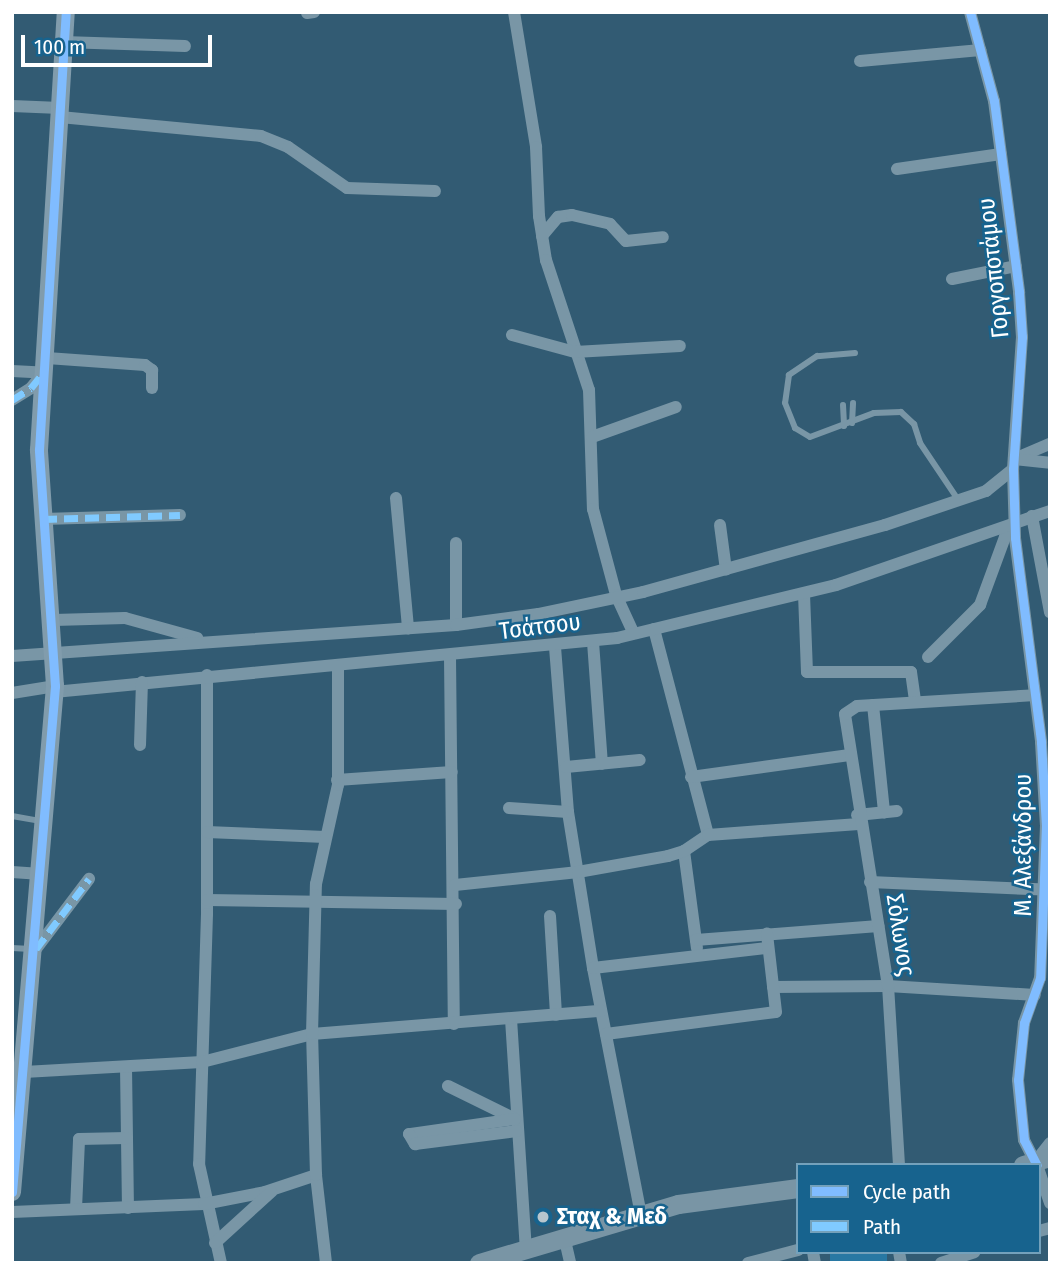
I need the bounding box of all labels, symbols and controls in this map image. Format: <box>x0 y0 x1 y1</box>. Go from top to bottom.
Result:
scale bar <box>24 21 215 65</box>
text: 100 m <box>34 34 85 60</box>
street label: Γοργοποτάμου <box>972 196 1016 340</box>
street label: Τσάτσου <box>498 608 582 646</box>
street label: Μ. Αλεξάνδρου <box>1010 774 1038 916</box>
street label: Σόλωνος <box>879 892 921 978</box>
legend <box>796 1163 1041 1254</box>
text: Cycle path <box>863 1179 951 1205</box>
place label: Σταχ & Μεδ <box>557 1203 667 1231</box>
marker: Σταχ & Μεδ <box>535 1209 551 1225</box>
text: Path <box>863 1214 901 1240</box>

